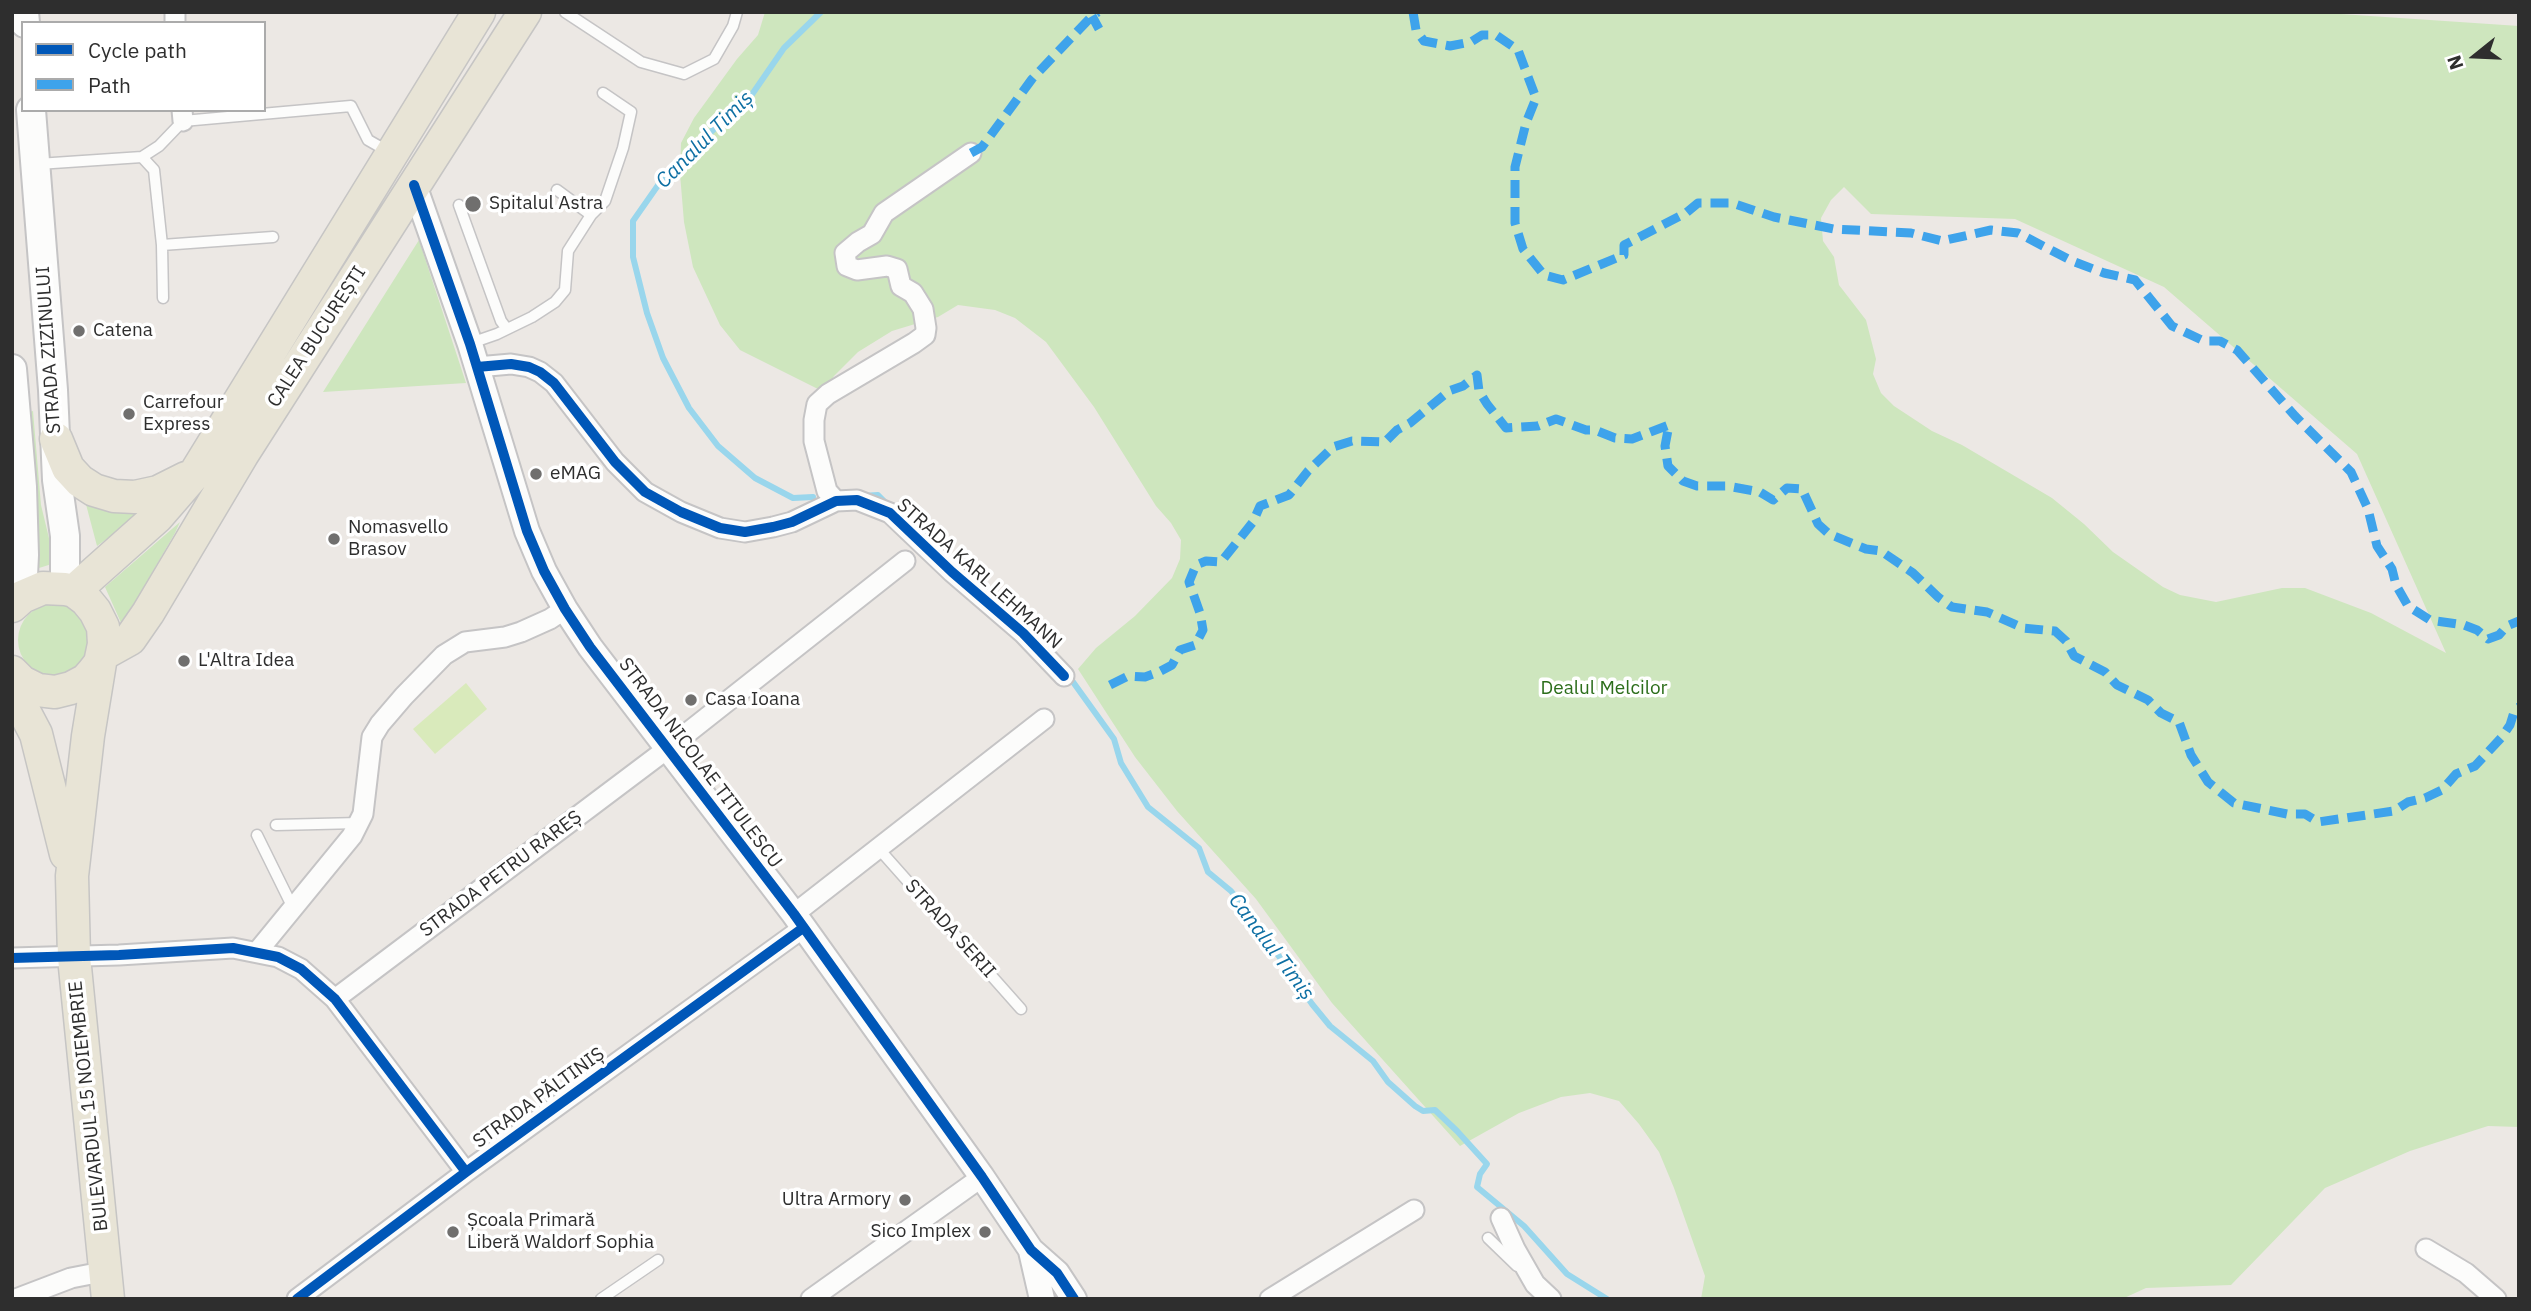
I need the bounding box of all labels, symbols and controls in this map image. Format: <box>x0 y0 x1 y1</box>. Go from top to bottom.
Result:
legend <box>21 21 266 112</box>
north arrow <box>2440 21 2510 91</box>
text: Cycle path <box>88 36 187 64</box>
text: N <box>2441 52 2469 73</box>
text: Path <box>88 71 131 99</box>
water label: Canalul Timiș <box>651 86 759 194</box>
place label: Spitalul Astra <box>489 193 603 215</box>
marker: Spitalul Astra <box>463 194 483 214</box>
street label: CALEA BUCUREȘTI <box>263 262 371 412</box>
street label: STRADA ZIZINULUI <box>32 265 66 435</box>
place label: Catena <box>93 320 153 342</box>
marker: Catena <box>71 323 87 339</box>
place label: Carrefour Express <box>143 392 224 436</box>
marker: Carrefour Express <box>121 406 137 422</box>
place label: eMAG <box>550 463 601 485</box>
marker: eMAG <box>528 466 544 482</box>
street label: STRADA KARL LEHMANN <box>892 494 1066 654</box>
place label: Nomasvello Brasov <box>348 517 448 561</box>
marker: Nomasvello Brasov <box>326 531 342 547</box>
place label: L'Altra Idea <box>198 650 294 672</box>
marker: L'Altra Idea <box>176 653 192 669</box>
street label: STRADA NICOLAE TITULESCU <box>614 653 786 873</box>
park label: Dealul Melcilor <box>1540 678 1668 700</box>
place label: Casa Ioana <box>705 689 800 711</box>
marker: Casa Ioana <box>683 692 699 708</box>
street label: STRADA PETRU RAREȘ <box>416 806 586 942</box>
street label: STRADA SERII <box>900 875 1000 983</box>
water label: Canalul Timiș <box>1223 889 1319 1005</box>
street label: BULEVARDUL 15 NOIEMBRIE <box>64 980 114 1232</box>
street label: STRADA PĂLTINIȘ <box>469 1043 609 1153</box>
place label: Ultra Armory <box>782 1189 891 1211</box>
marker: Ultra Armory <box>897 1192 913 1208</box>
place label: Școala Primară Liberă Waldorf Sophia <box>467 1210 654 1254</box>
place label: Sico Implex <box>870 1221 971 1243</box>
marker: Școala Primară Liberă Waldorf Sophia <box>445 1224 461 1240</box>
marker: Sico Implex <box>977 1224 993 1240</box>

